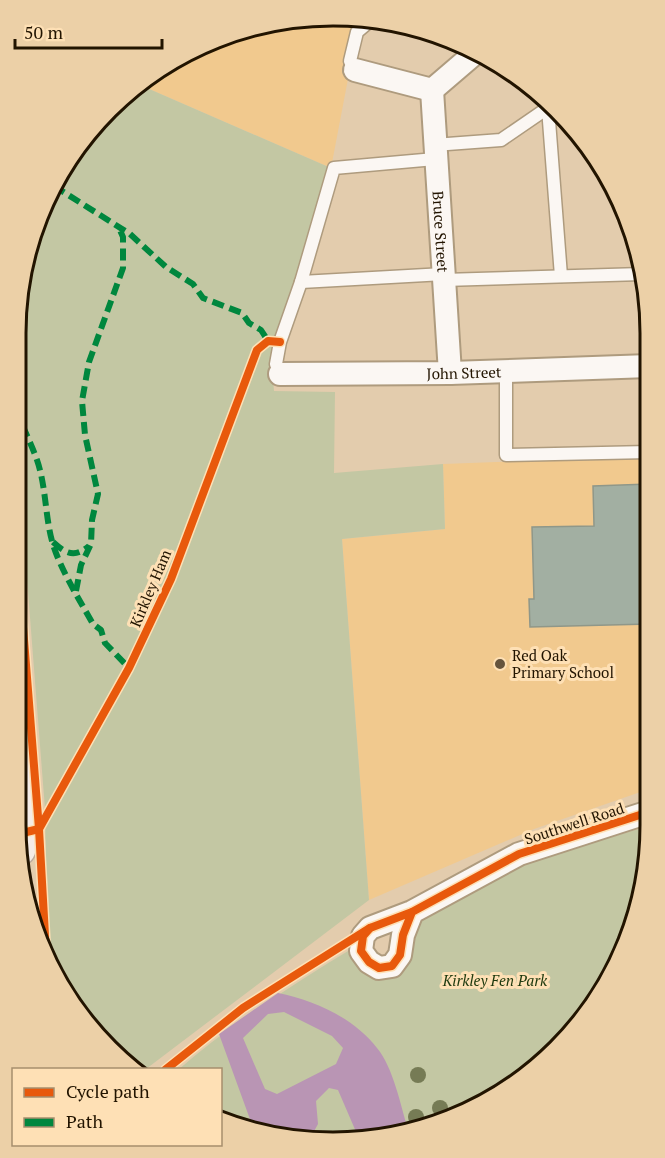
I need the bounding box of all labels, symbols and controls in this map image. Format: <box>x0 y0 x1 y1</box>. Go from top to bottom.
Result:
scale bar <box>15 12 162 50</box>
text: 50 m <box>24 20 64 44</box>
street label: Bruce Street <box>428 190 454 273</box>
street label: John Street <box>427 361 502 383</box>
street label: Kirkley Ham <box>125 546 175 630</box>
place label: Red Oak Primary School <box>512 645 614 682</box>
marker: Red Oak Primary School <box>493 657 507 671</box>
street label: Southwell Road <box>522 797 626 849</box>
park label: Kirkley Fen Park <box>442 970 548 990</box>
legend <box>12 1068 222 1146</box>
text: Cycle path <box>66 1079 150 1103</box>
text: Path <box>66 1109 103 1133</box>

